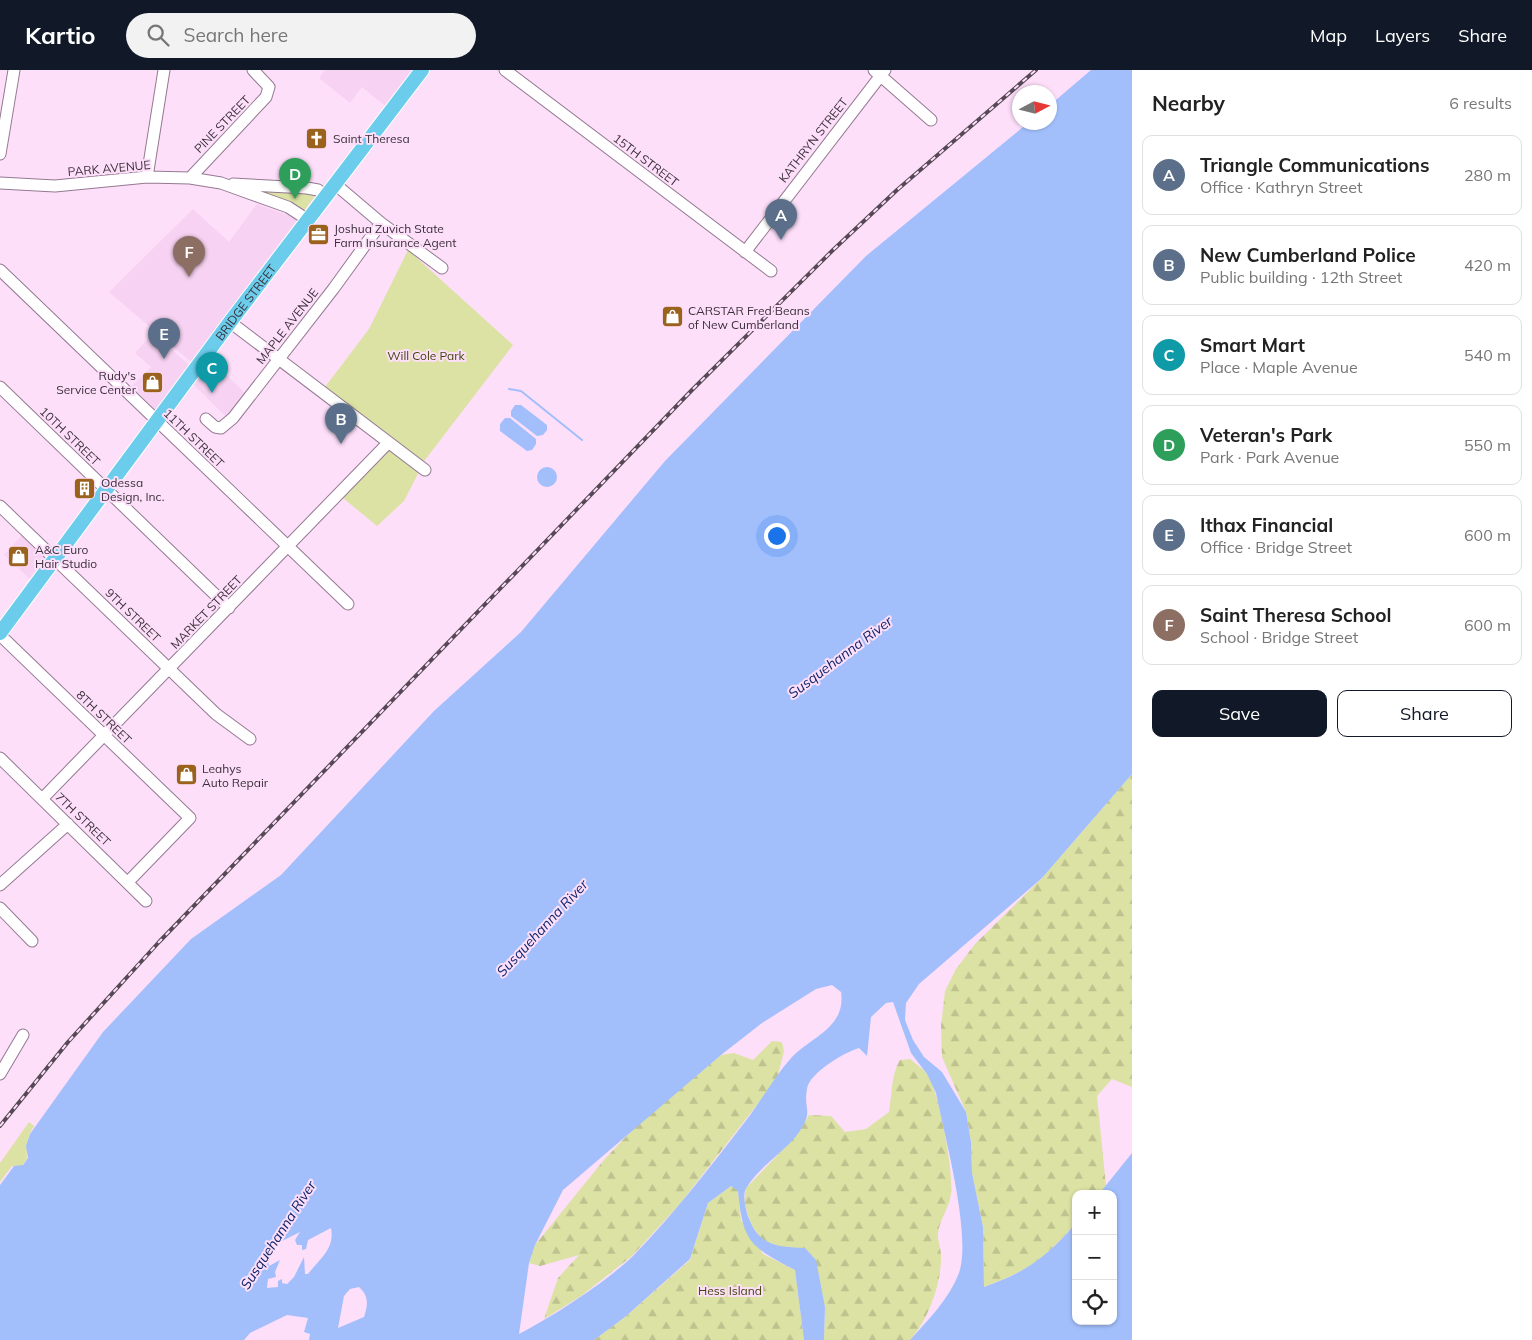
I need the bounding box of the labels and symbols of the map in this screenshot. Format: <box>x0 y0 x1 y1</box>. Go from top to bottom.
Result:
north arrow <box>1012 85 1057 130</box>
street label: PINE STREET <box>191 92 254 156</box>
street label: KATHRYN STREET <box>775 94 851 185</box>
church icon: Saint Theresa <box>305 126 329 150</box>
place label: Saint Theresa <box>333 131 410 146</box>
street label: 15TH STREET <box>610 131 682 190</box>
street label: PARK AVENUE <box>67 157 151 179</box>
pin: D <box>279 158 311 199</box>
pin: A <box>765 199 797 240</box>
place label: Joshua Zuvich State Farm Insurance Agent <box>334 221 457 250</box>
office icon: Joshua Zuvich State Farm Insurance Agent <box>306 223 330 247</box>
pin: F <box>173 236 205 277</box>
street label: BRIDGE STREET <box>212 260 279 343</box>
street label: MAPLE AVENUE <box>253 285 321 367</box>
place label: CARSTAR Fred Beans of New Cumberland <box>688 303 810 332</box>
shop icon: CARSTAR Fred Beans of New Cumberland <box>660 305 684 329</box>
pin: E <box>148 318 180 359</box>
park label: Will Cole Park <box>387 348 466 363</box>
pin: C <box>196 352 228 393</box>
place label: Rudy's Service Center <box>56 368 137 397</box>
shop icon: Rudy's Service Center <box>140 370 164 394</box>
pin: B <box>325 403 357 444</box>
street label: 10TH STREET <box>37 404 104 469</box>
street label: 11TH STREET <box>161 406 228 471</box>
place label: Odessa Design, Inc. <box>101 475 164 504</box>
building icon: Odessa Design, Inc. <box>73 477 97 501</box>
your location <box>764 523 790 549</box>
place label: A&C Euro Hair Studio <box>35 542 97 571</box>
shop icon: A&C Euro Hair Studio <box>7 544 31 568</box>
street label: MARKET STREET <box>167 572 245 652</box>
street label: 9TH STREET <box>102 585 164 646</box>
water label: Susquehanna River <box>784 611 896 702</box>
street label: 8TH STREET <box>73 687 135 748</box>
place label: Leahys Auto Repair <box>202 761 269 790</box>
shop icon: Leahys Auto Repair <box>174 763 198 787</box>
street label: 7TH STREET <box>52 789 114 850</box>
water label: Susquehanna River <box>492 875 592 980</box>
water label: Susquehanna River <box>236 1177 320 1293</box>
park label: Hess Island <box>698 1283 762 1298</box>

